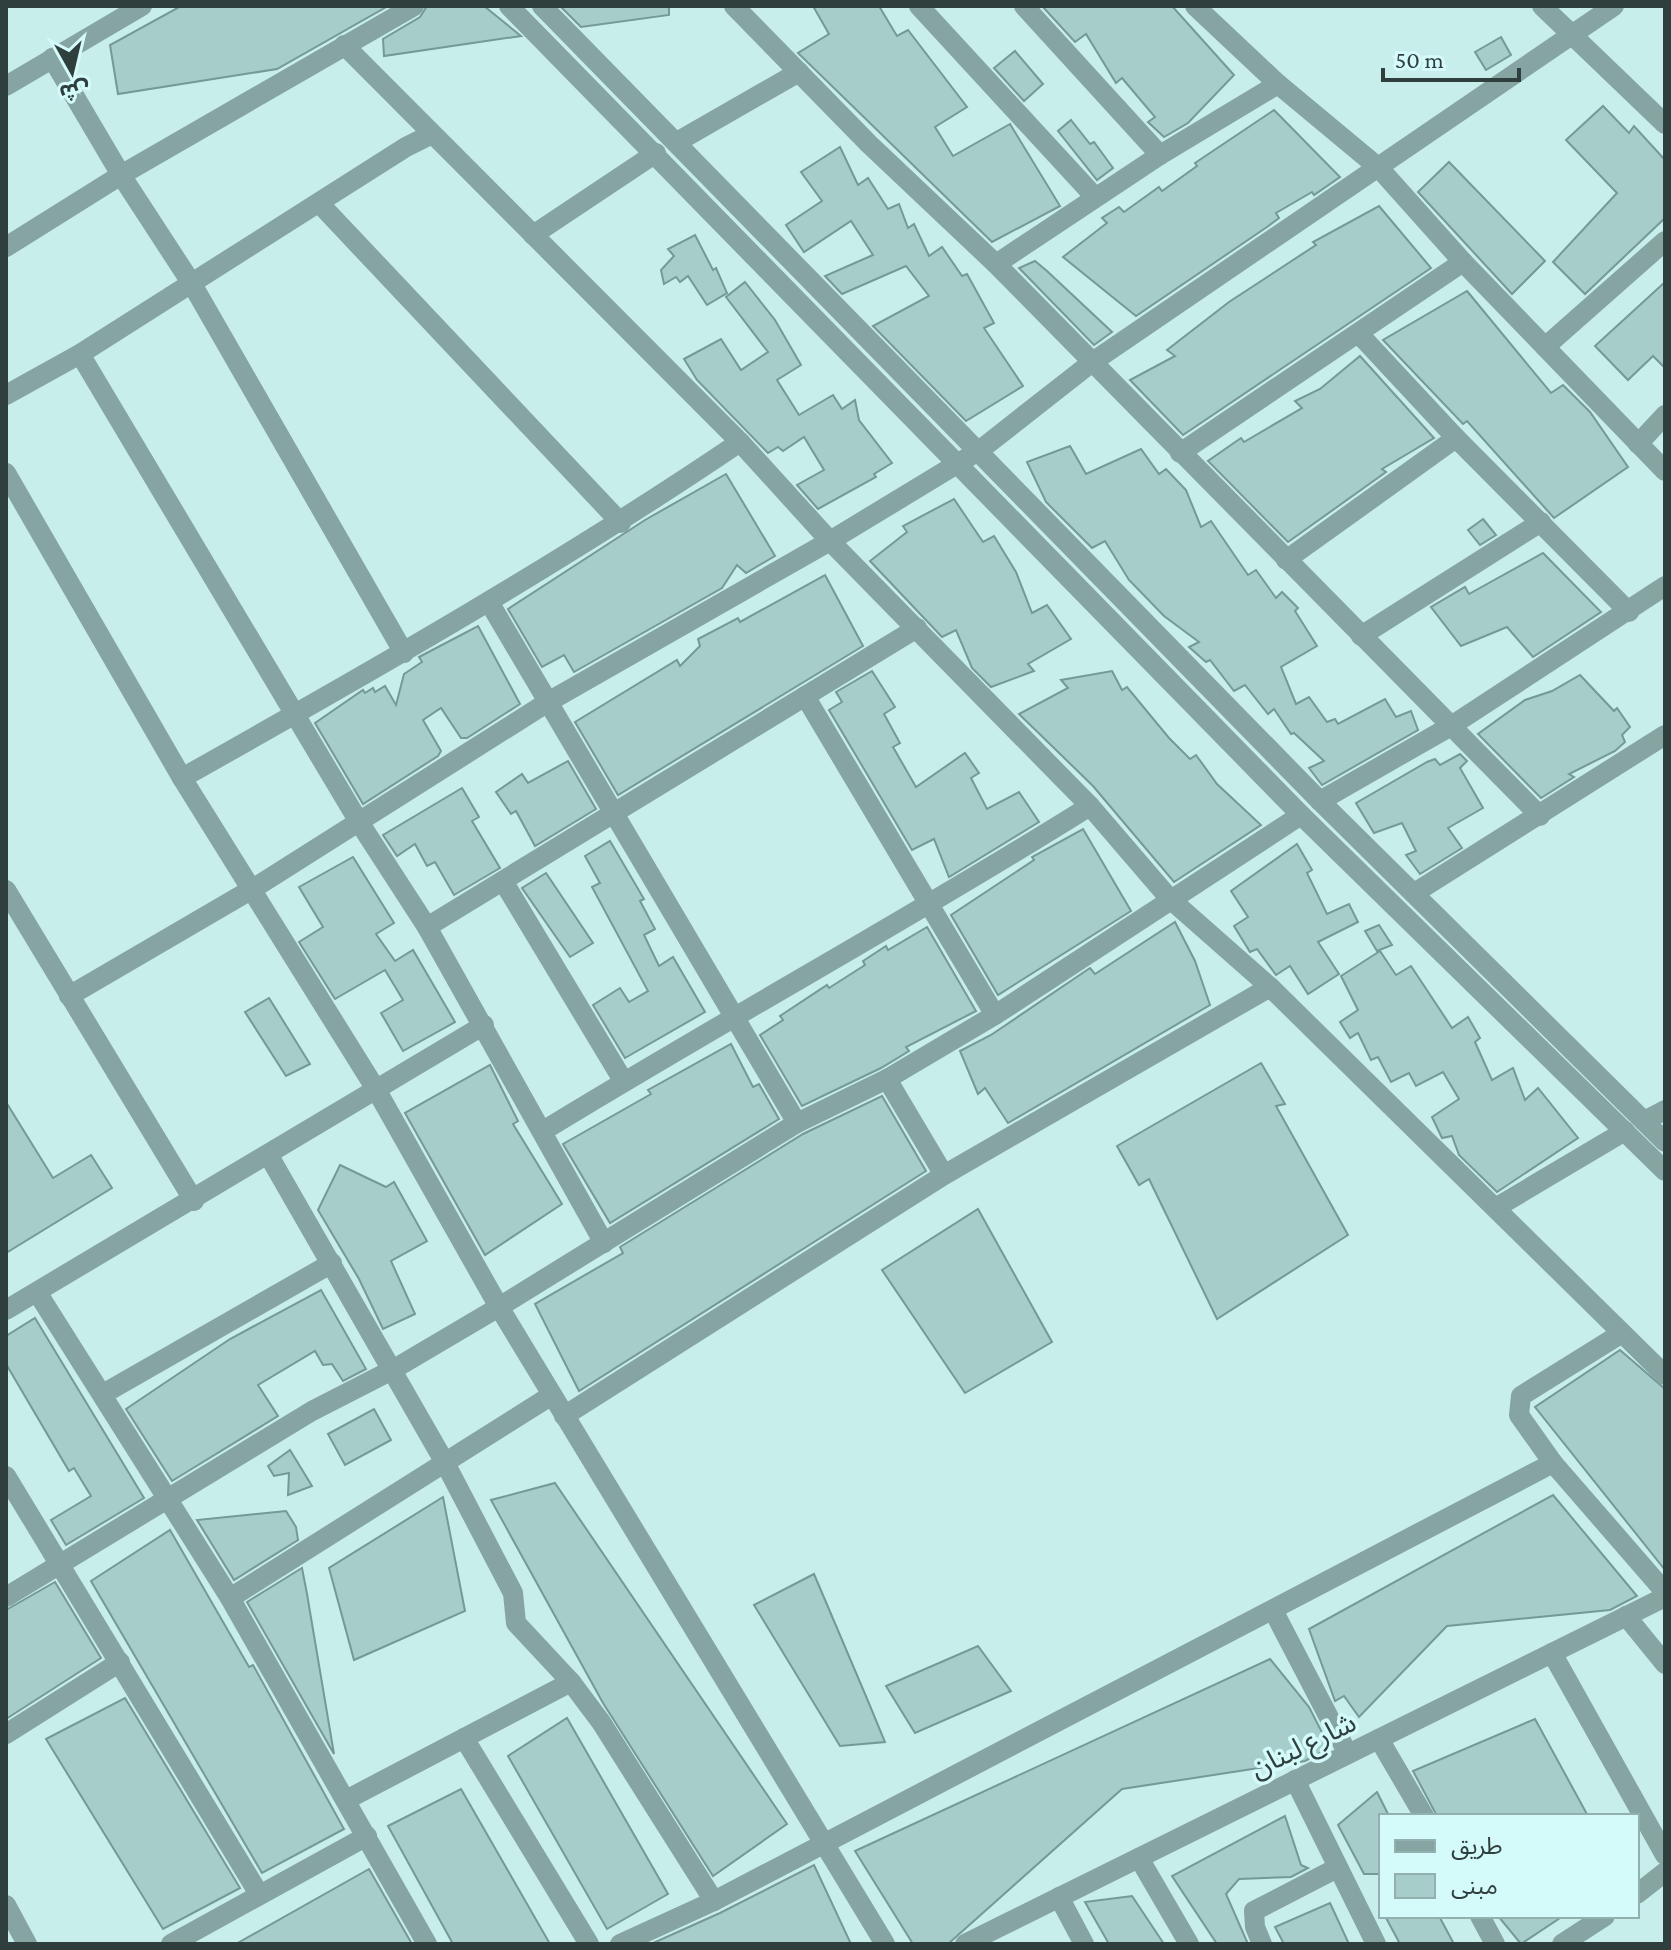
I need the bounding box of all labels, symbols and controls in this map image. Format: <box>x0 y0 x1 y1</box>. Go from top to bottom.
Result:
north arrow <box>32 32 112 112</box>
scale bar <box>1383 32 1519 82</box>
text: 50 m <box>1395 46 1444 73</box>
text: ش <box>58 77 91 106</box>
street label: شارع لبنان <box>1245 1706 1363 1788</box>
legend <box>1379 1814 1639 1918</box>
text: طريق <box>1451 1832 1503 1861</box>
text: مبنى <box>1451 1872 1498 1899</box>

